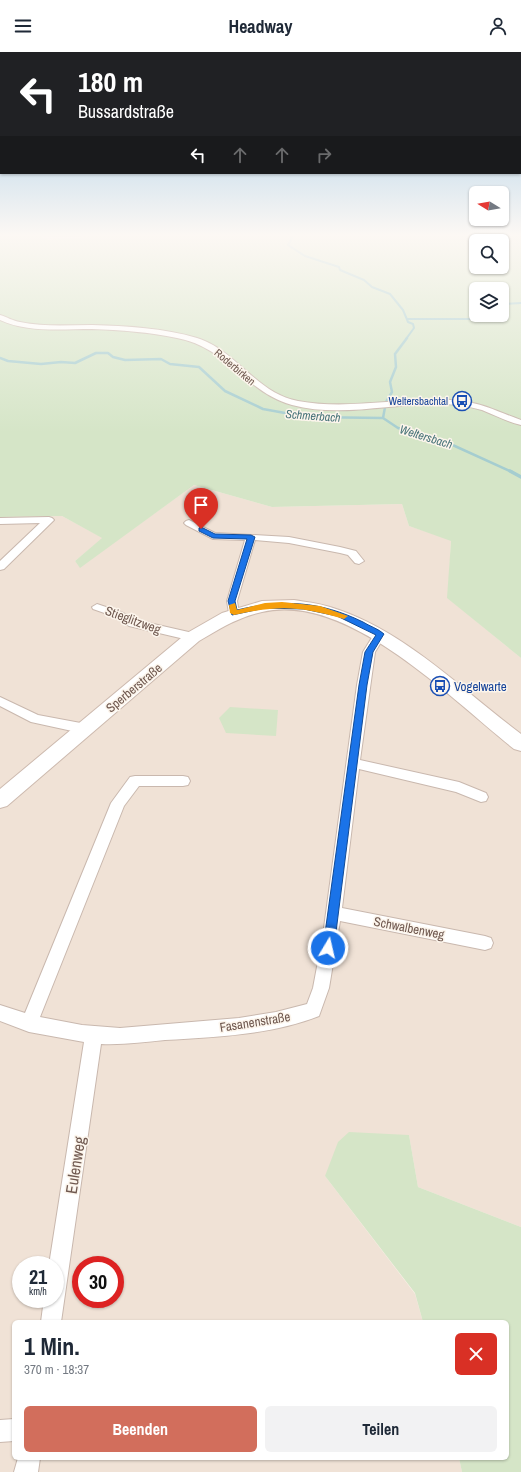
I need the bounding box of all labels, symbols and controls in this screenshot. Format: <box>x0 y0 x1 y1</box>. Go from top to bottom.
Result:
text: Headway <box>229 14 293 39</box>
icon: menu <box>12 15 34 37</box>
icon: person <box>487 15 509 37</box>
text: 180 m <box>78 63 143 101</box>
icon: left <box>12 68 64 120</box>
text: Bussardstraße <box>78 99 174 124</box>
icon: left <box>187 144 209 166</box>
icon: ahead <box>229 144 251 166</box>
icon: ahead <box>271 144 293 166</box>
icon: right <box>313 144 335 166</box>
north arrow <box>469 186 509 226</box>
map controls <box>469 186 509 322</box>
button: search <box>469 234 509 274</box>
button: layers <box>469 282 509 322</box>
street label: Roderbirken <box>211 346 259 388</box>
bus stop icon: Weltersbachtal <box>451 390 473 412</box>
place label: Weltersbachtal <box>389 394 448 408</box>
water label: Schmerbach <box>285 406 341 426</box>
water label: Weltersbach <box>398 421 454 453</box>
pin <box>184 488 218 529</box>
icon: arrive <box>190 494 212 516</box>
street label: Stieglitzweg <box>103 602 163 638</box>
street label: Sperberstraße <box>102 660 166 716</box>
bus stop icon: Vogelwarte <box>429 675 451 697</box>
place label: Vogelwarte <box>454 678 507 695</box>
street label: Schwalbenweg <box>372 913 446 943</box>
position arrow <box>307 927 349 969</box>
street label: Fasanenstraße <box>219 1008 292 1036</box>
street label: Eulenweg <box>60 1134 90 1195</box>
speed limit sign: 30 <box>72 1256 124 1308</box>
text: 21 <box>29 1263 47 1290</box>
text: km/h <box>29 1285 47 1298</box>
text: 1 Min. <box>24 1330 80 1362</box>
button: close <box>455 1333 497 1375</box>
text: 370 m · 18:37 <box>24 1361 89 1378</box>
button: Beenden <box>24 1406 257 1452</box>
button: Teilen <box>265 1406 497 1452</box>

